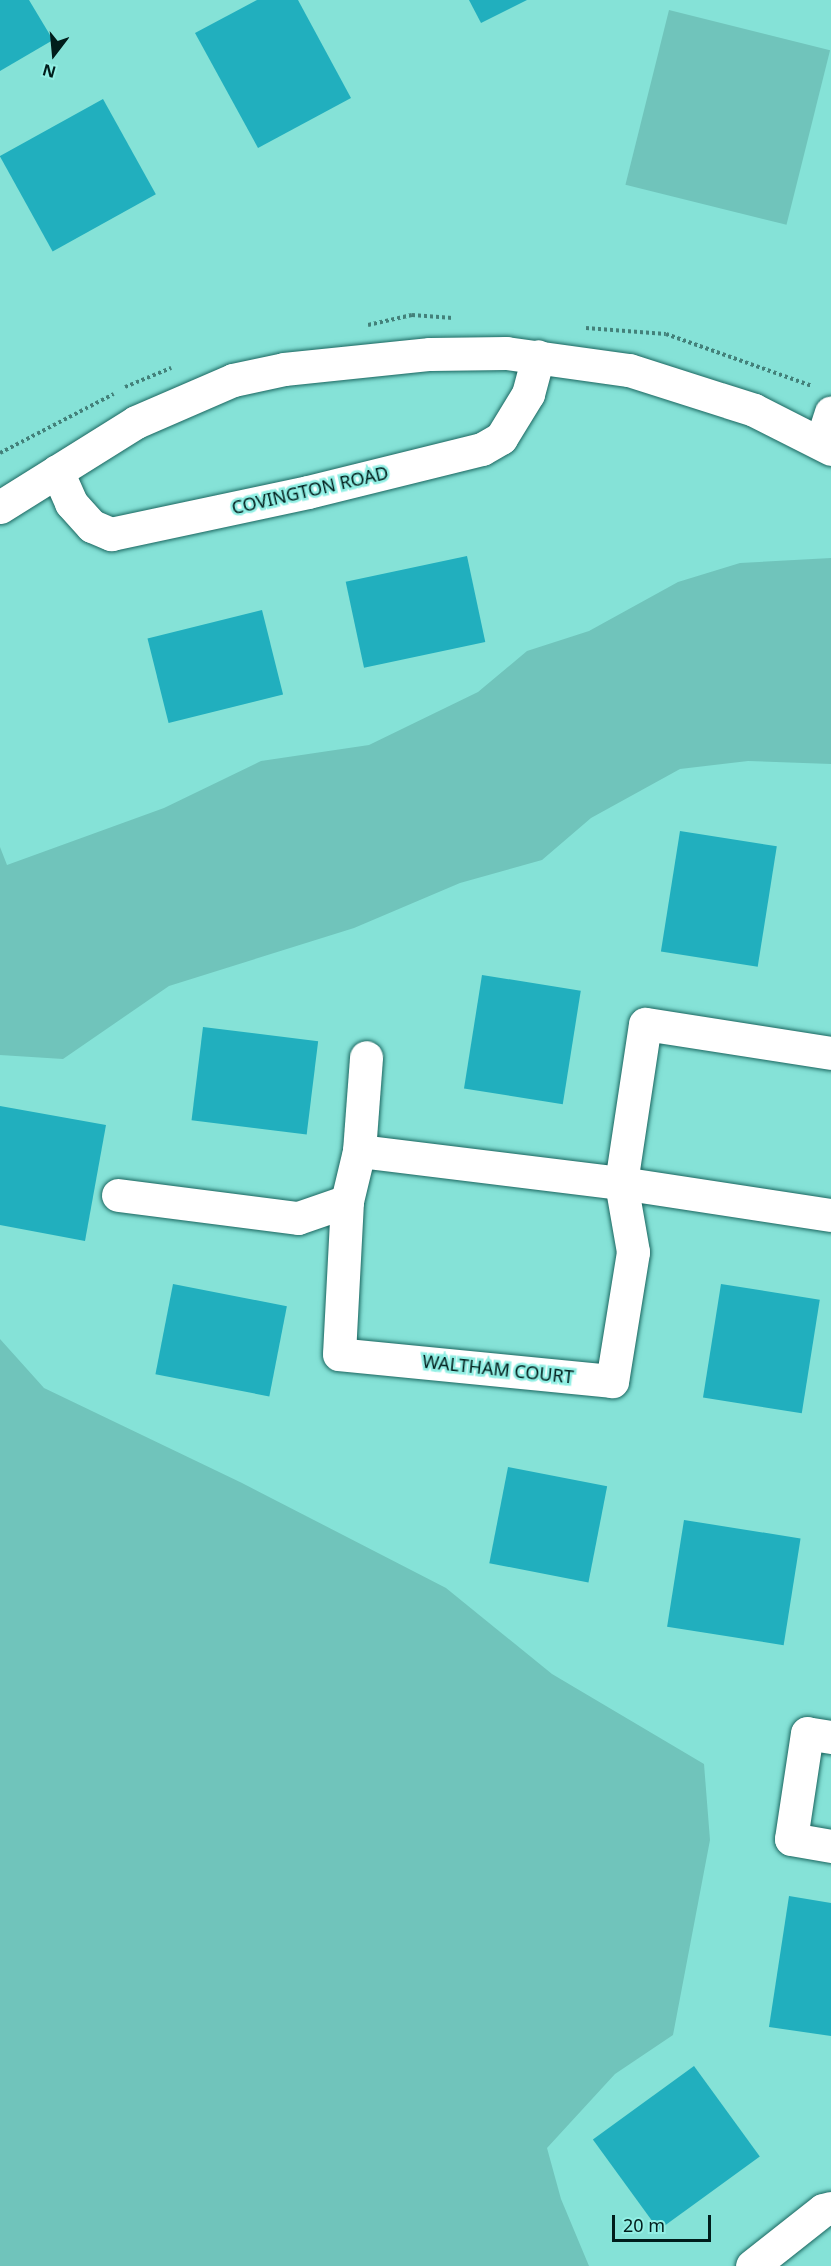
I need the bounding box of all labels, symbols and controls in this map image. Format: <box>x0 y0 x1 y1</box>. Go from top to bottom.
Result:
north arrow <box>24 24 84 84</box>
text: N <box>40 59 58 84</box>
street label: COVINGTON ROAD <box>230 461 390 519</box>
street label: WALTHAM COURT <box>421 1350 575 1388</box>
scale bar <box>615 2203 714 2241</box>
text: 20 m <box>623 2213 665 2237</box>

